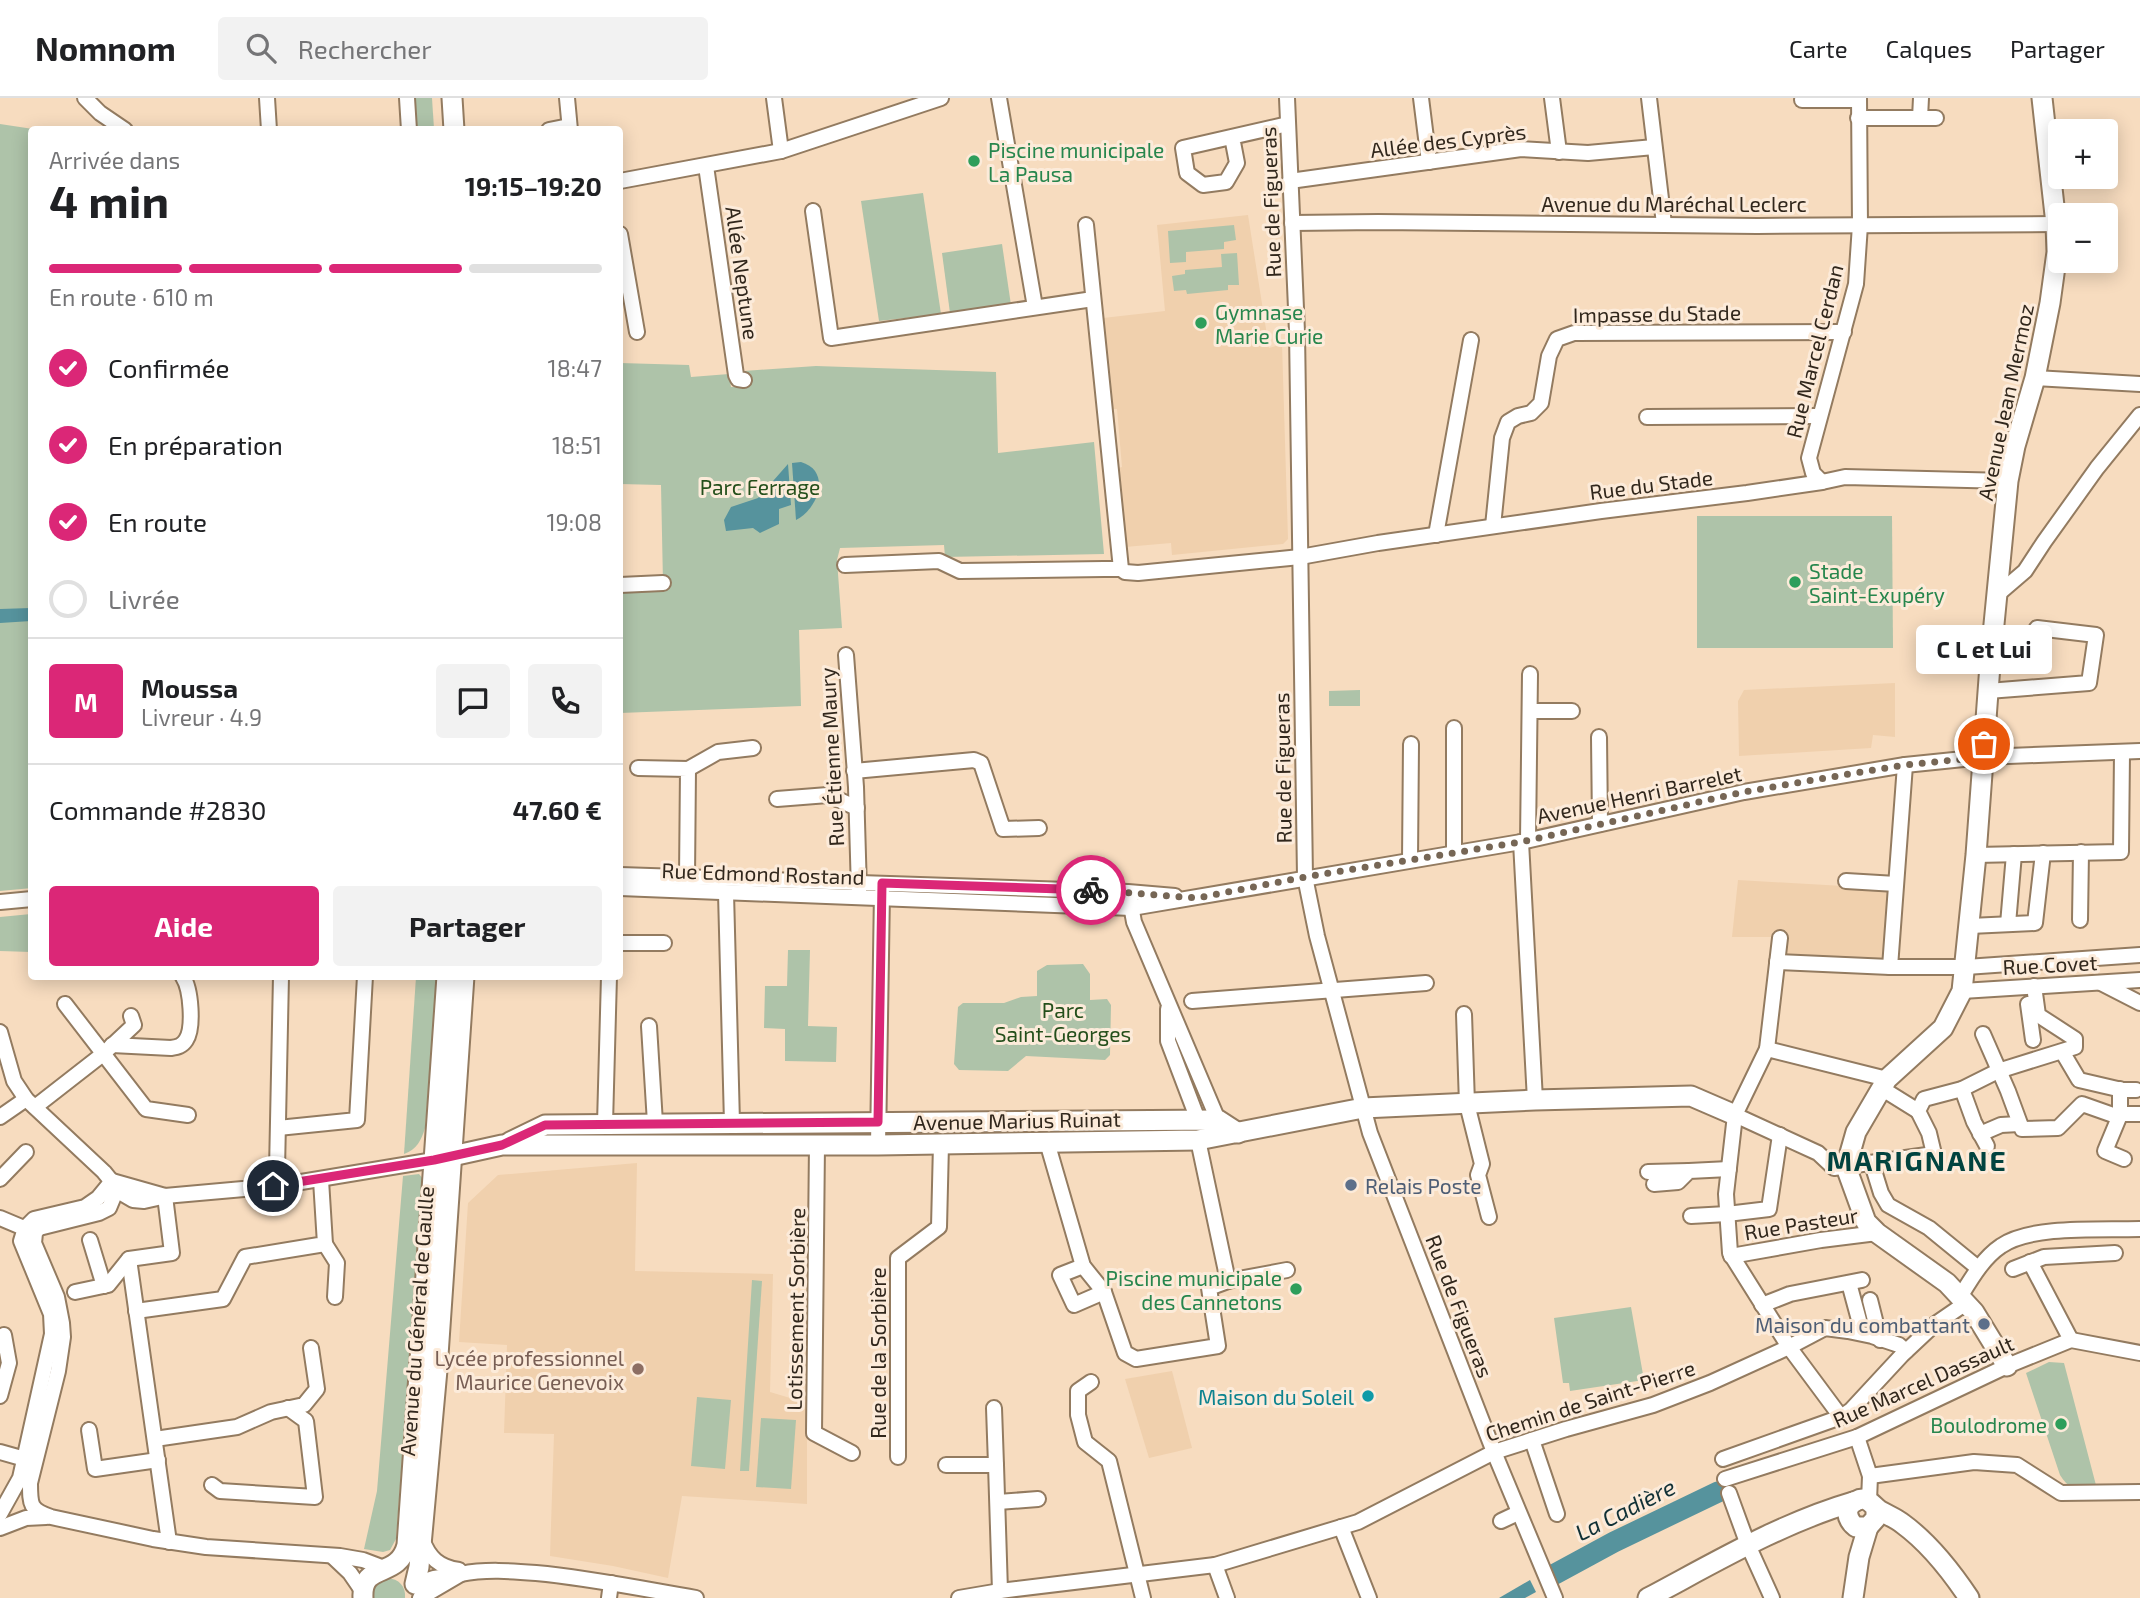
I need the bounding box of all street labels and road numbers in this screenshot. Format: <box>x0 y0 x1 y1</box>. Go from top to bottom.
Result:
street label: Allée des Cyprès <box>1369 118 1527 162</box>
street label: Rue de Figueras <box>1255 126 1285 278</box>
street label: Avenue du Maréchal Leclerc <box>1541 191 1807 216</box>
street label: Allée Neptune <box>721 205 765 341</box>
street label: Rue Marcel Cerdan <box>1780 262 1848 440</box>
street label: Impasse du Stade <box>1573 299 1741 327</box>
street label: Avenue Jean Mermoz <box>1972 301 2038 503</box>
street label: Rue du Stade <box>1588 464 1714 504</box>
street label: Rue Étienne Maury <box>814 667 848 847</box>
street label: Rue de Figueras <box>1268 692 1296 844</box>
street label: Avenue Henri Barrelet <box>1534 760 1744 828</box>
street label: Rue Edmond Rostand <box>661 857 865 889</box>
street label: Rue Covet <box>2002 949 2098 979</box>
street label: Avenue Marius Ruinat <box>913 1106 1121 1134</box>
street label: Avenue du Général de Gaulle <box>394 1185 438 1457</box>
street label: Rue Pasteur <box>1742 1202 1860 1244</box>
street label: Lotissement Sorbière <box>781 1207 809 1411</box>
street label: Rue de Figueras <box>1421 1231 1499 1381</box>
street label: Rue de la Sorbière <box>865 1267 890 1439</box>
street label: Rue Marcel Dassault <box>1829 1330 2017 1432</box>
street label: Chemin de Saint-Pierre <box>1482 1354 1698 1446</box>

